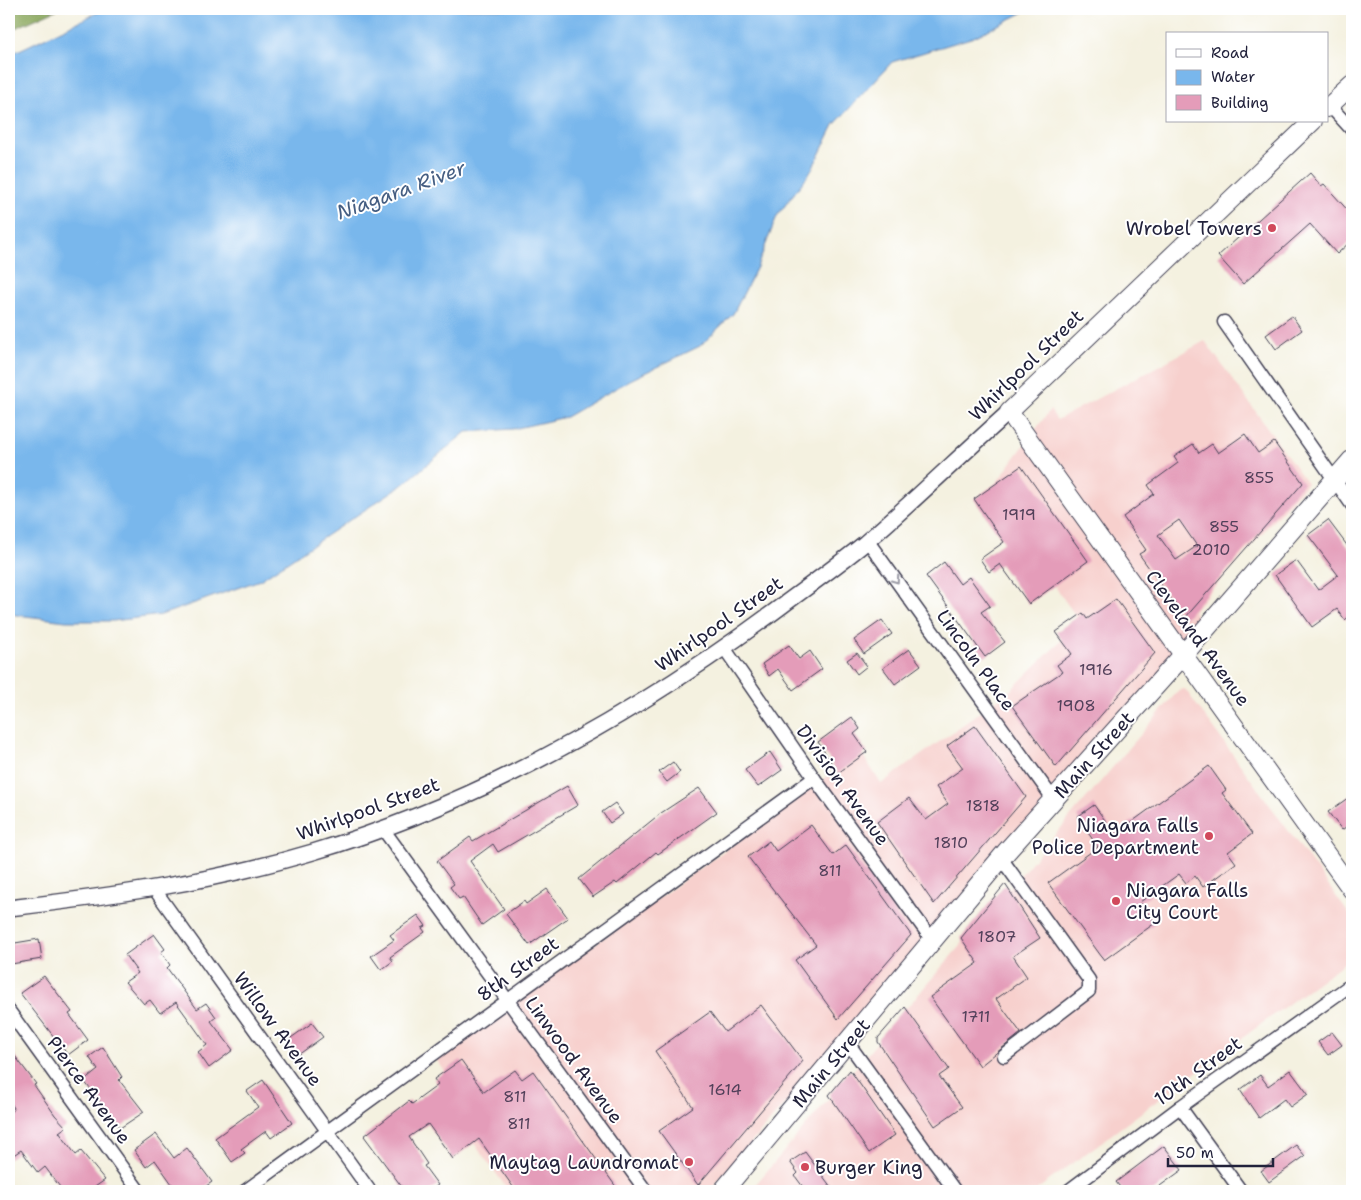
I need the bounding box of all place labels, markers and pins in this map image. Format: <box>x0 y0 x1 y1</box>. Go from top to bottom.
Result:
place label: Wrobel Towers <box>1126 216 1262 241</box>
marker: Wrobel Towers <box>1266 222 1278 234</box>
place label: Niagara Falls Police Department <box>1032 813 1199 860</box>
marker: Niagara Falls Police Department <box>1203 830 1215 842</box>
place label: Niagara Falls City Court <box>1126 878 1249 925</box>
marker: Niagara Falls City Court <box>1110 895 1122 907</box>
place label: Maytag Laundromat <box>489 1150 679 1175</box>
place label: Burger King <box>815 1155 923 1180</box>
marker: Maytag Laundromat <box>683 1156 695 1168</box>
marker: Burger King <box>799 1161 811 1173</box>

